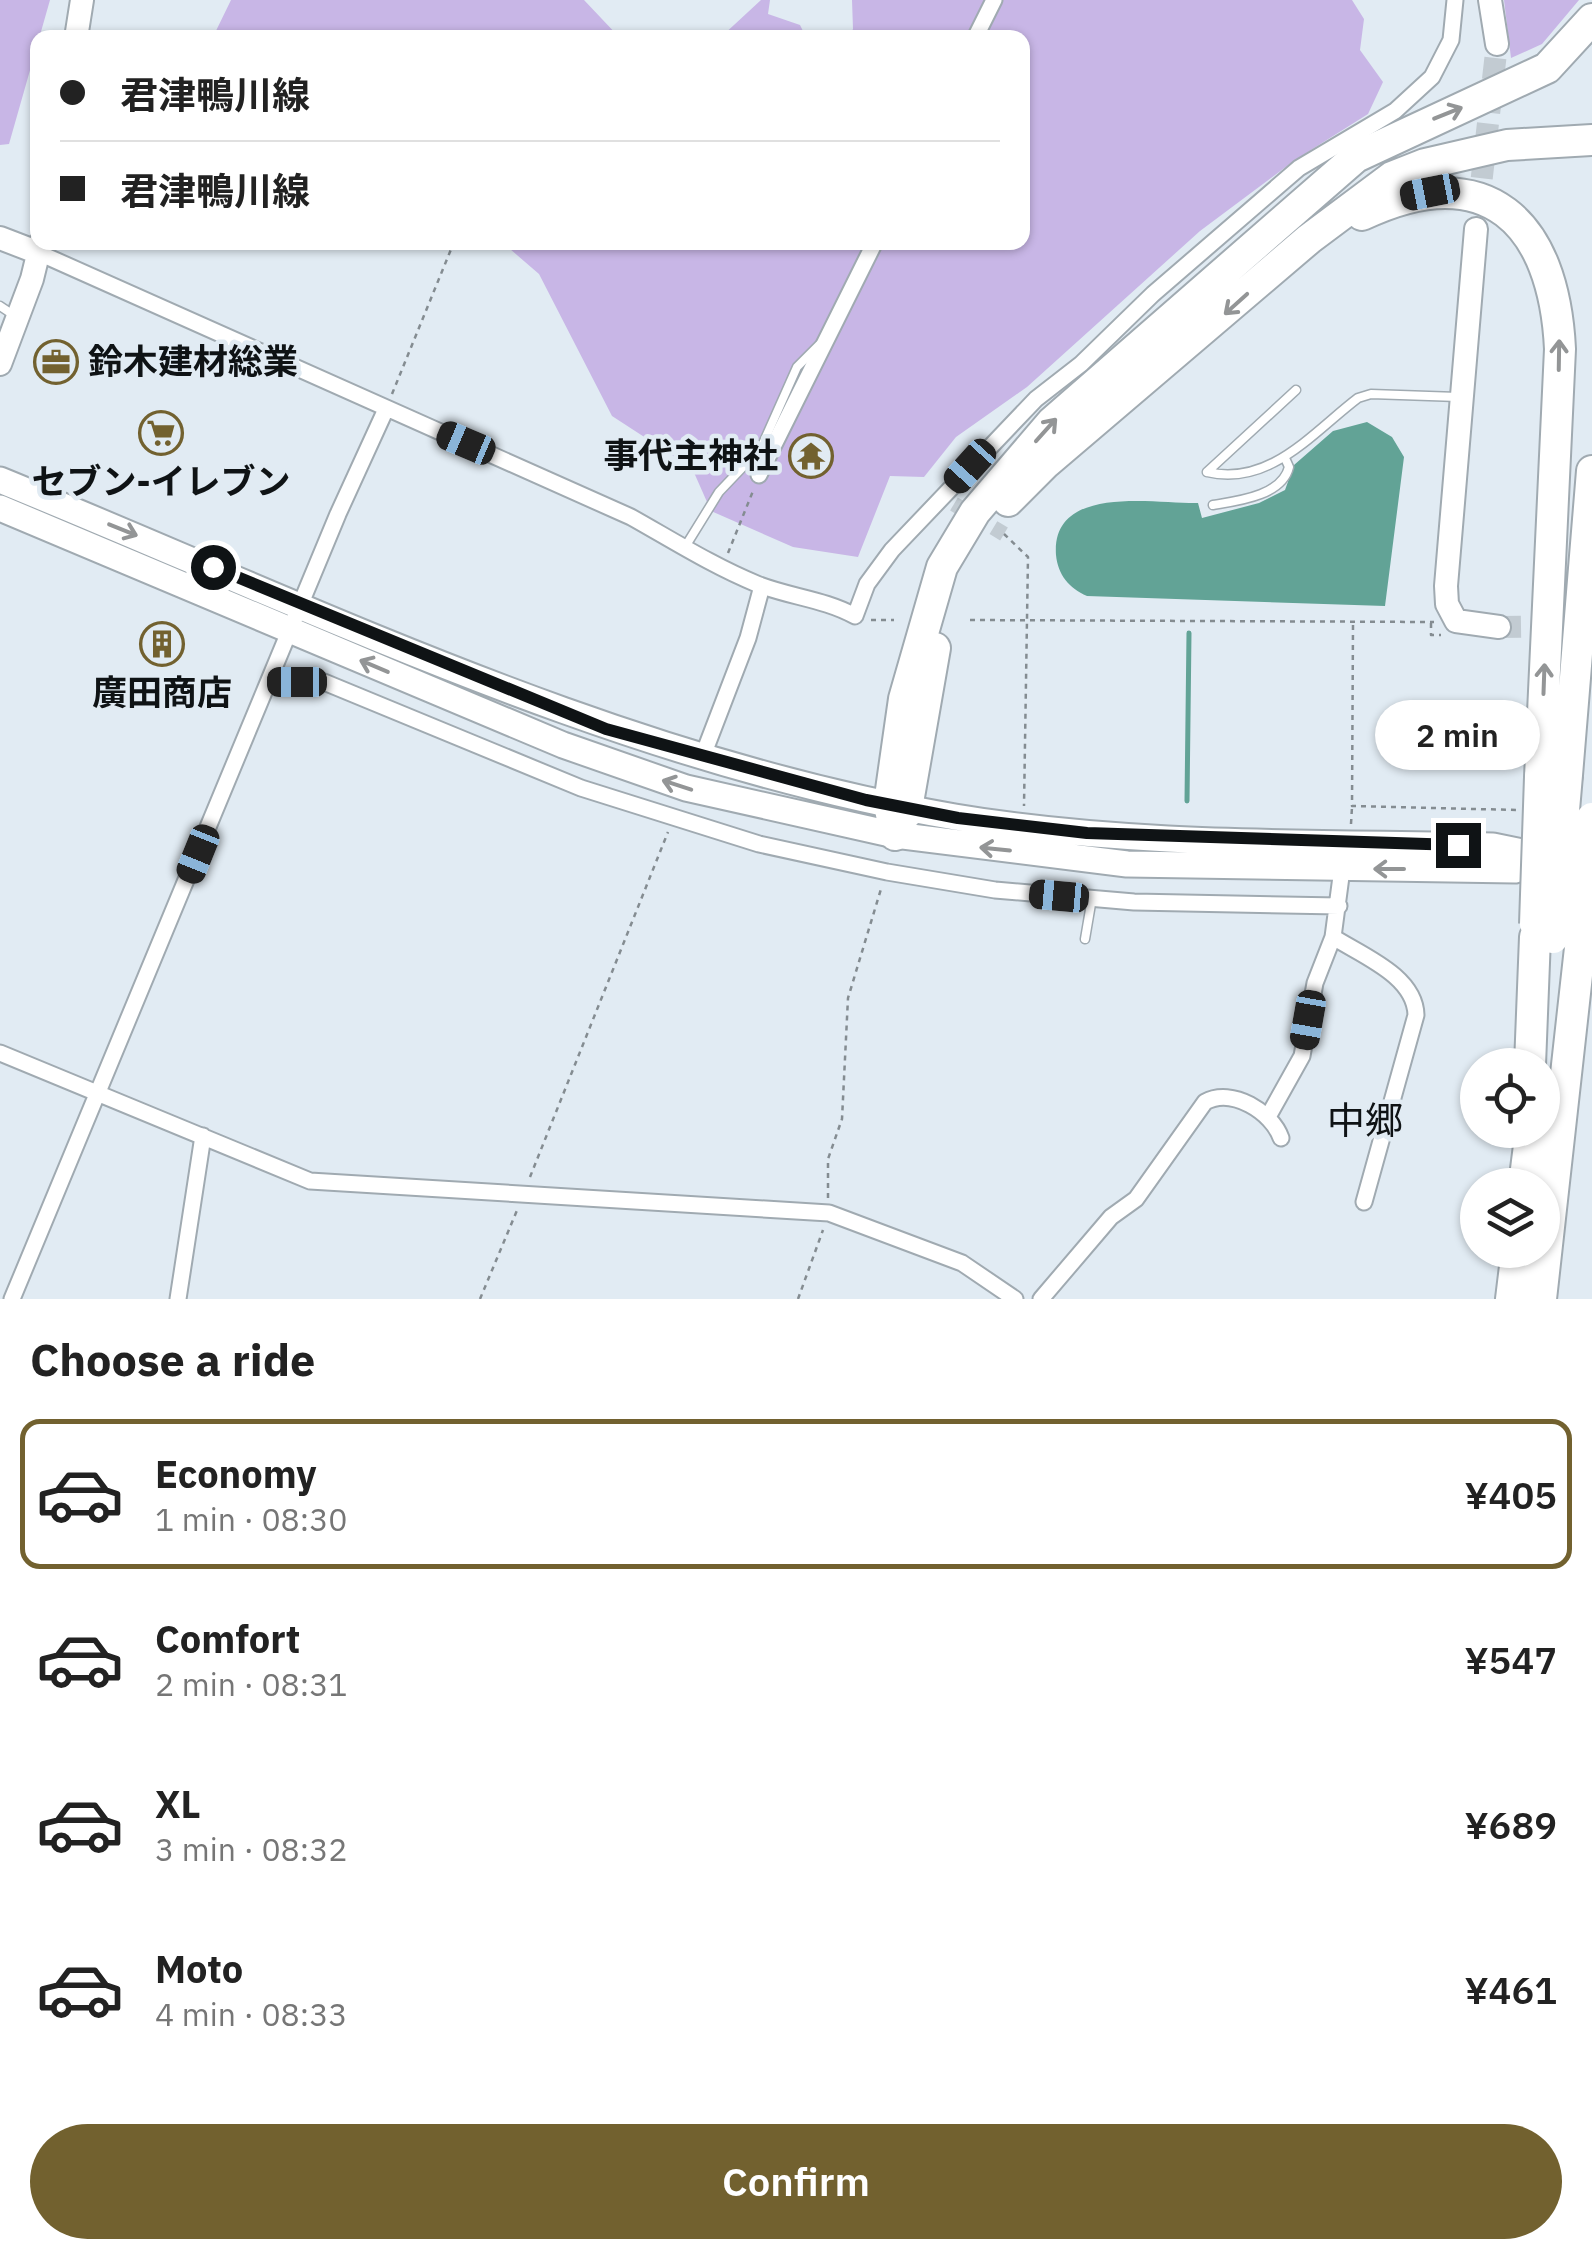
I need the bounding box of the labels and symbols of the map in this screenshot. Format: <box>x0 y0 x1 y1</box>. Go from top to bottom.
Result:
one-way arrow <box>1432 102 1463 120</box>
car <box>1398 172 1462 212</box>
one-way arrow <box>1224 292 1249 315</box>
place label: 鈴木建材総業 <box>88 338 298 384</box>
office icon: 鈴木建材総業 <box>33 339 79 385</box>
one-way arrow <box>1550 339 1568 372</box>
supermarket icon: セブン-イレブン <box>138 410 184 456</box>
car <box>433 417 499 469</box>
one-way arrow <box>1034 418 1057 443</box>
place label: 事代主神社 <box>603 432 778 478</box>
temple icon: 事代主神社 <box>788 433 834 479</box>
car <box>939 434 1001 498</box>
place label: セブン-イレブン <box>31 458 291 504</box>
one-way arrow <box>107 523 137 541</box>
route start <box>191 545 236 590</box>
building icon: 廣田商店 <box>139 621 185 667</box>
one-way arrow <box>360 656 390 674</box>
one-way arrow <box>1534 664 1553 696</box>
car <box>267 667 327 697</box>
place label: 廣田商店 <box>92 669 232 715</box>
callout: 2 min <box>1376 700 1540 770</box>
one-way arrow <box>662 774 693 792</box>
car <box>173 821 223 887</box>
route end <box>1436 823 1481 868</box>
one-way arrow <box>979 839 1012 858</box>
one-way arrow <box>1374 860 1406 878</box>
car <box>1028 878 1090 914</box>
car <box>1288 988 1328 1052</box>
district label: 中郷 <box>1327 1095 1403 1144</box>

